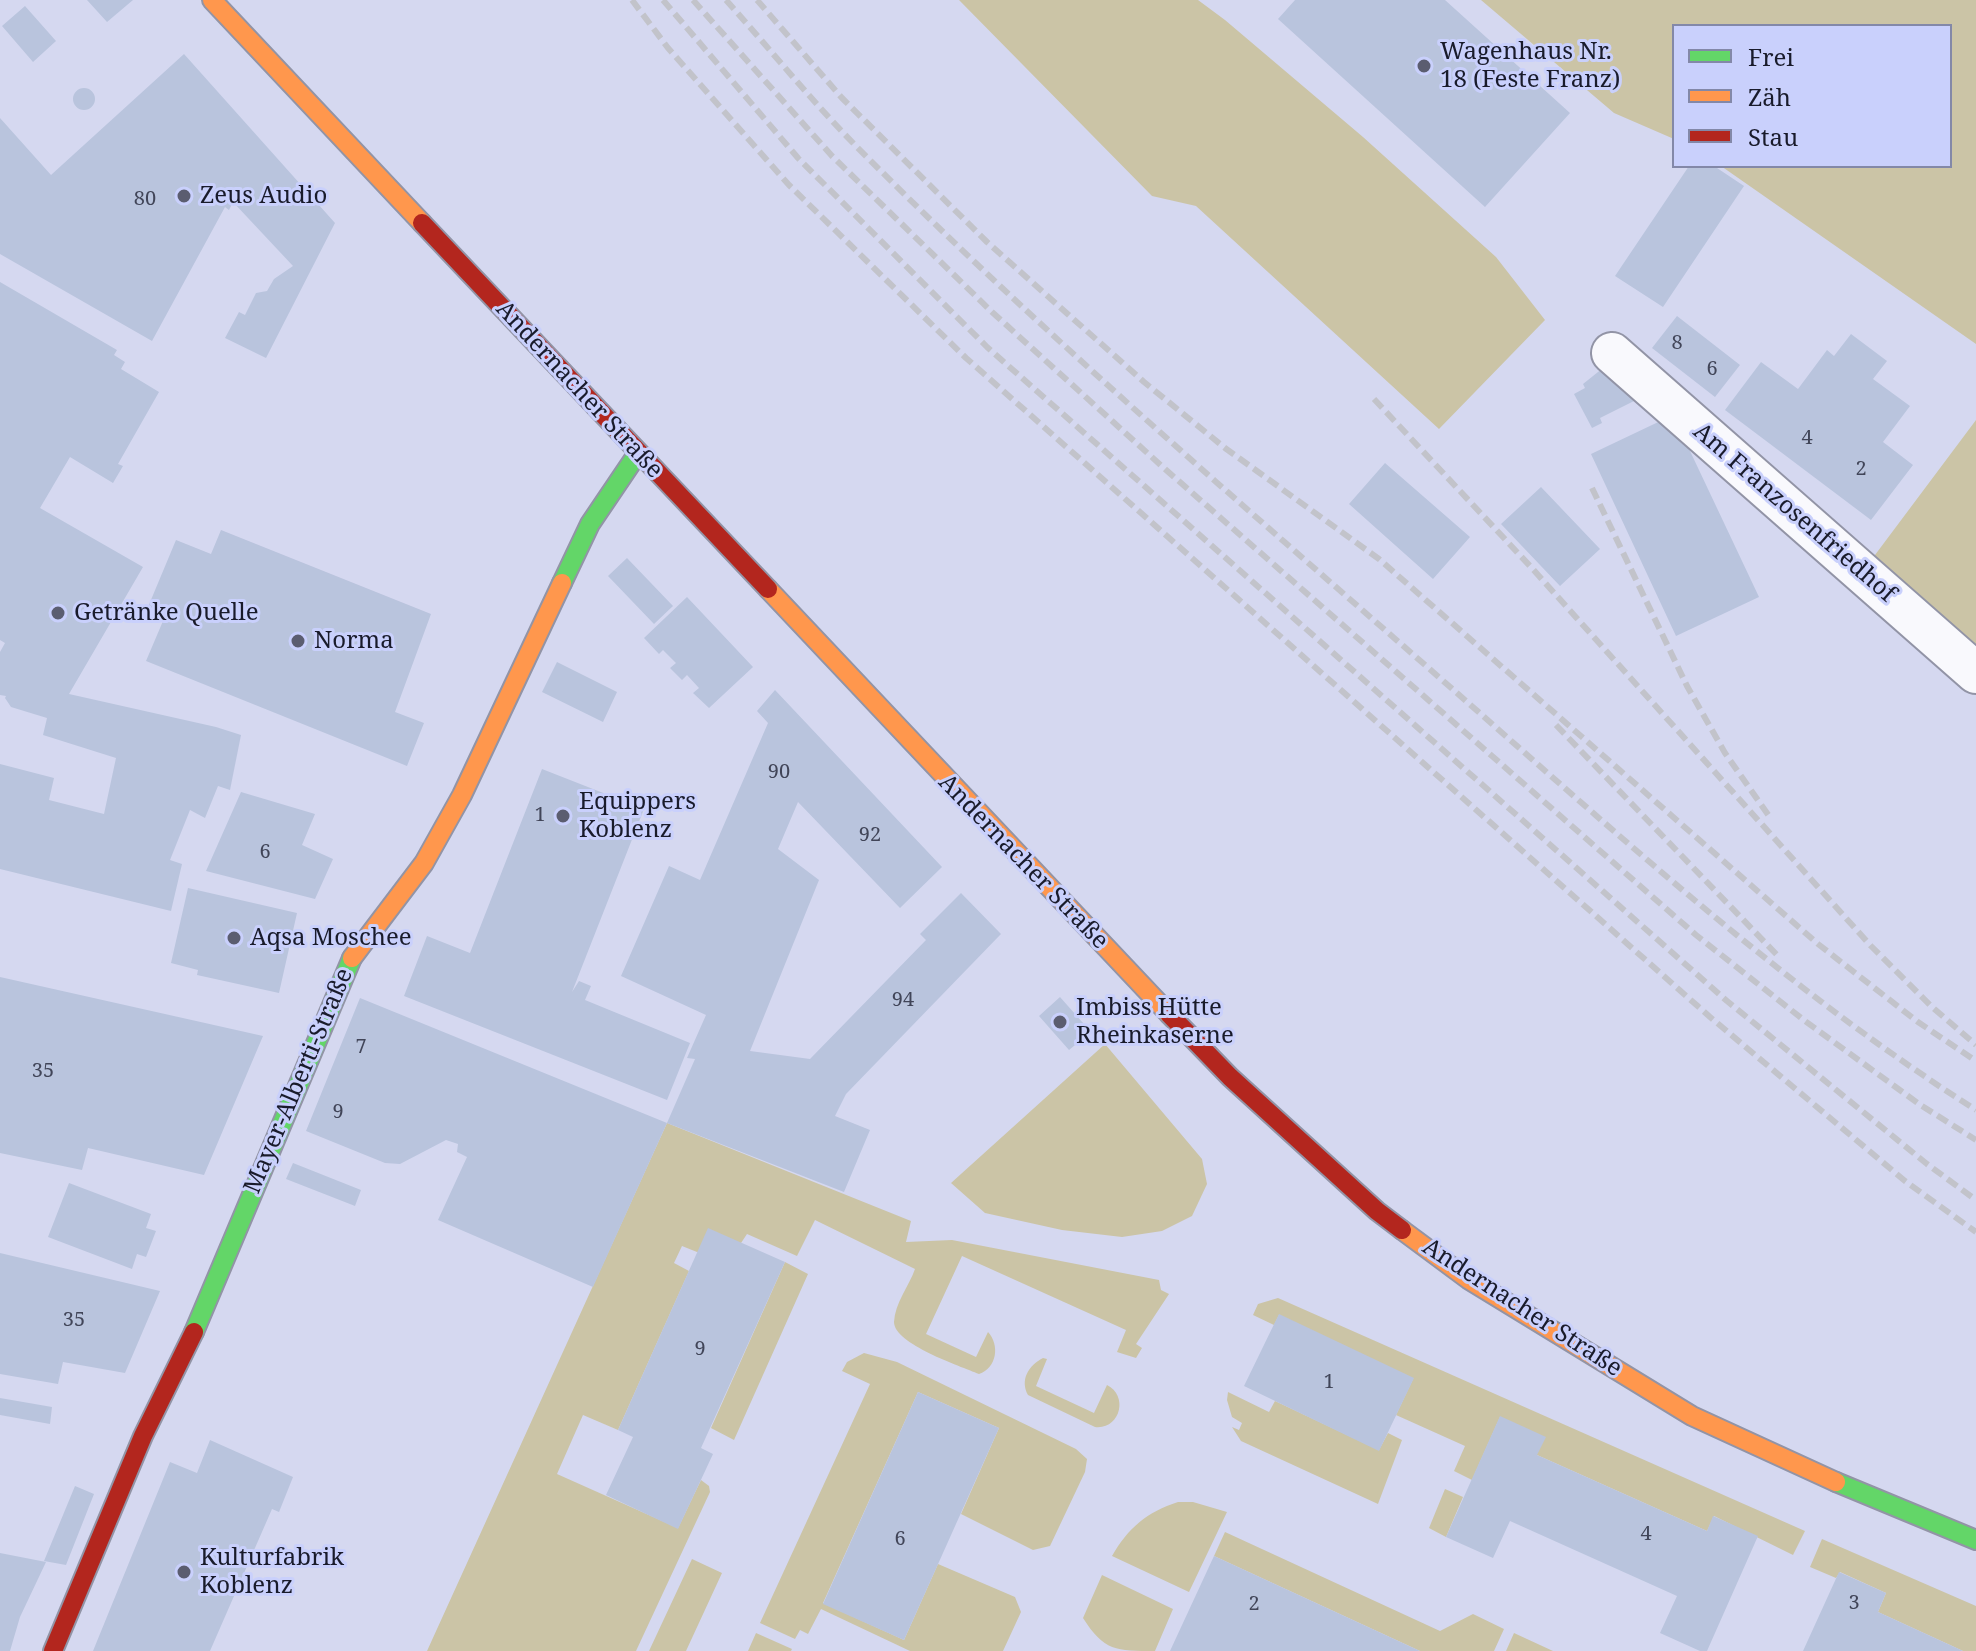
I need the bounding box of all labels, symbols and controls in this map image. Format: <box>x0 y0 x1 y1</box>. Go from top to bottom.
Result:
legend <box>1672 24 1952 168</box>
place label: Wagenhaus Nr. 18 (Feste Franz) <box>1440 38 1620 94</box>
text: Frei <box>1748 40 1794 73</box>
marker: Wagenhaus Nr. 18 (Feste Franz) <box>1415 57 1433 75</box>
text: Zäh <box>1748 80 1791 113</box>
text: Stau <box>1748 120 1798 153</box>
place label: Zeus Audio <box>200 182 327 210</box>
house number: 80 <box>134 187 156 211</box>
marker: Zeus Audio <box>175 187 193 205</box>
street label: Andernacher Straße <box>489 295 669 485</box>
house number: 8 <box>1671 331 1683 355</box>
house number: 6 <box>1706 357 1718 381</box>
street label: Am Franzosenfriedhof <box>1687 417 1901 609</box>
house number: 4 <box>1801 426 1813 450</box>
house number: 2 <box>1855 457 1867 481</box>
place label: Getränke Quelle <box>74 599 258 627</box>
marker: Getränke Quelle <box>49 604 67 622</box>
place label: Norma <box>314 627 394 655</box>
marker: Norma <box>289 632 307 650</box>
house number: 90 <box>768 760 790 784</box>
street label: Andernacher Straße <box>932 769 1114 955</box>
place label: Equippers Koblenz <box>579 788 696 844</box>
house number: 1 <box>534 803 546 827</box>
marker: Equippers Koblenz <box>554 807 572 825</box>
house number: 92 <box>859 823 881 847</box>
house number: 6 <box>259 840 271 864</box>
place label: Aqsa Moschee <box>250 924 412 952</box>
marker: Aqsa Moschee <box>225 929 243 947</box>
street label: Mayer-Alberti-Straße <box>239 964 359 1198</box>
house number: 94 <box>892 988 914 1012</box>
place label: Imbiss Hütte Rheinkaserne <box>1076 994 1234 1050</box>
marker: Imbiss Hütte Rheinkaserne <box>1051 1013 1069 1031</box>
house number: 7 <box>355 1035 367 1059</box>
house number: 35 <box>32 1059 54 1083</box>
house number: 9 <box>332 1100 344 1124</box>
street label: Andernacher Straße <box>1417 1233 1627 1383</box>
house number: 35 <box>63 1308 85 1332</box>
house number: 9 <box>694 1337 706 1361</box>
house number: 1 <box>1323 1370 1335 1394</box>
house number: 4 <box>1640 1522 1652 1546</box>
house number: 6 <box>894 1527 906 1551</box>
place label: Kulturfabrik Koblenz <box>200 1544 344 1600</box>
marker: Kulturfabrik Koblenz <box>175 1563 193 1581</box>
house number: 3 <box>1848 1591 1860 1615</box>
house number: 2 <box>1248 1592 1260 1616</box>

